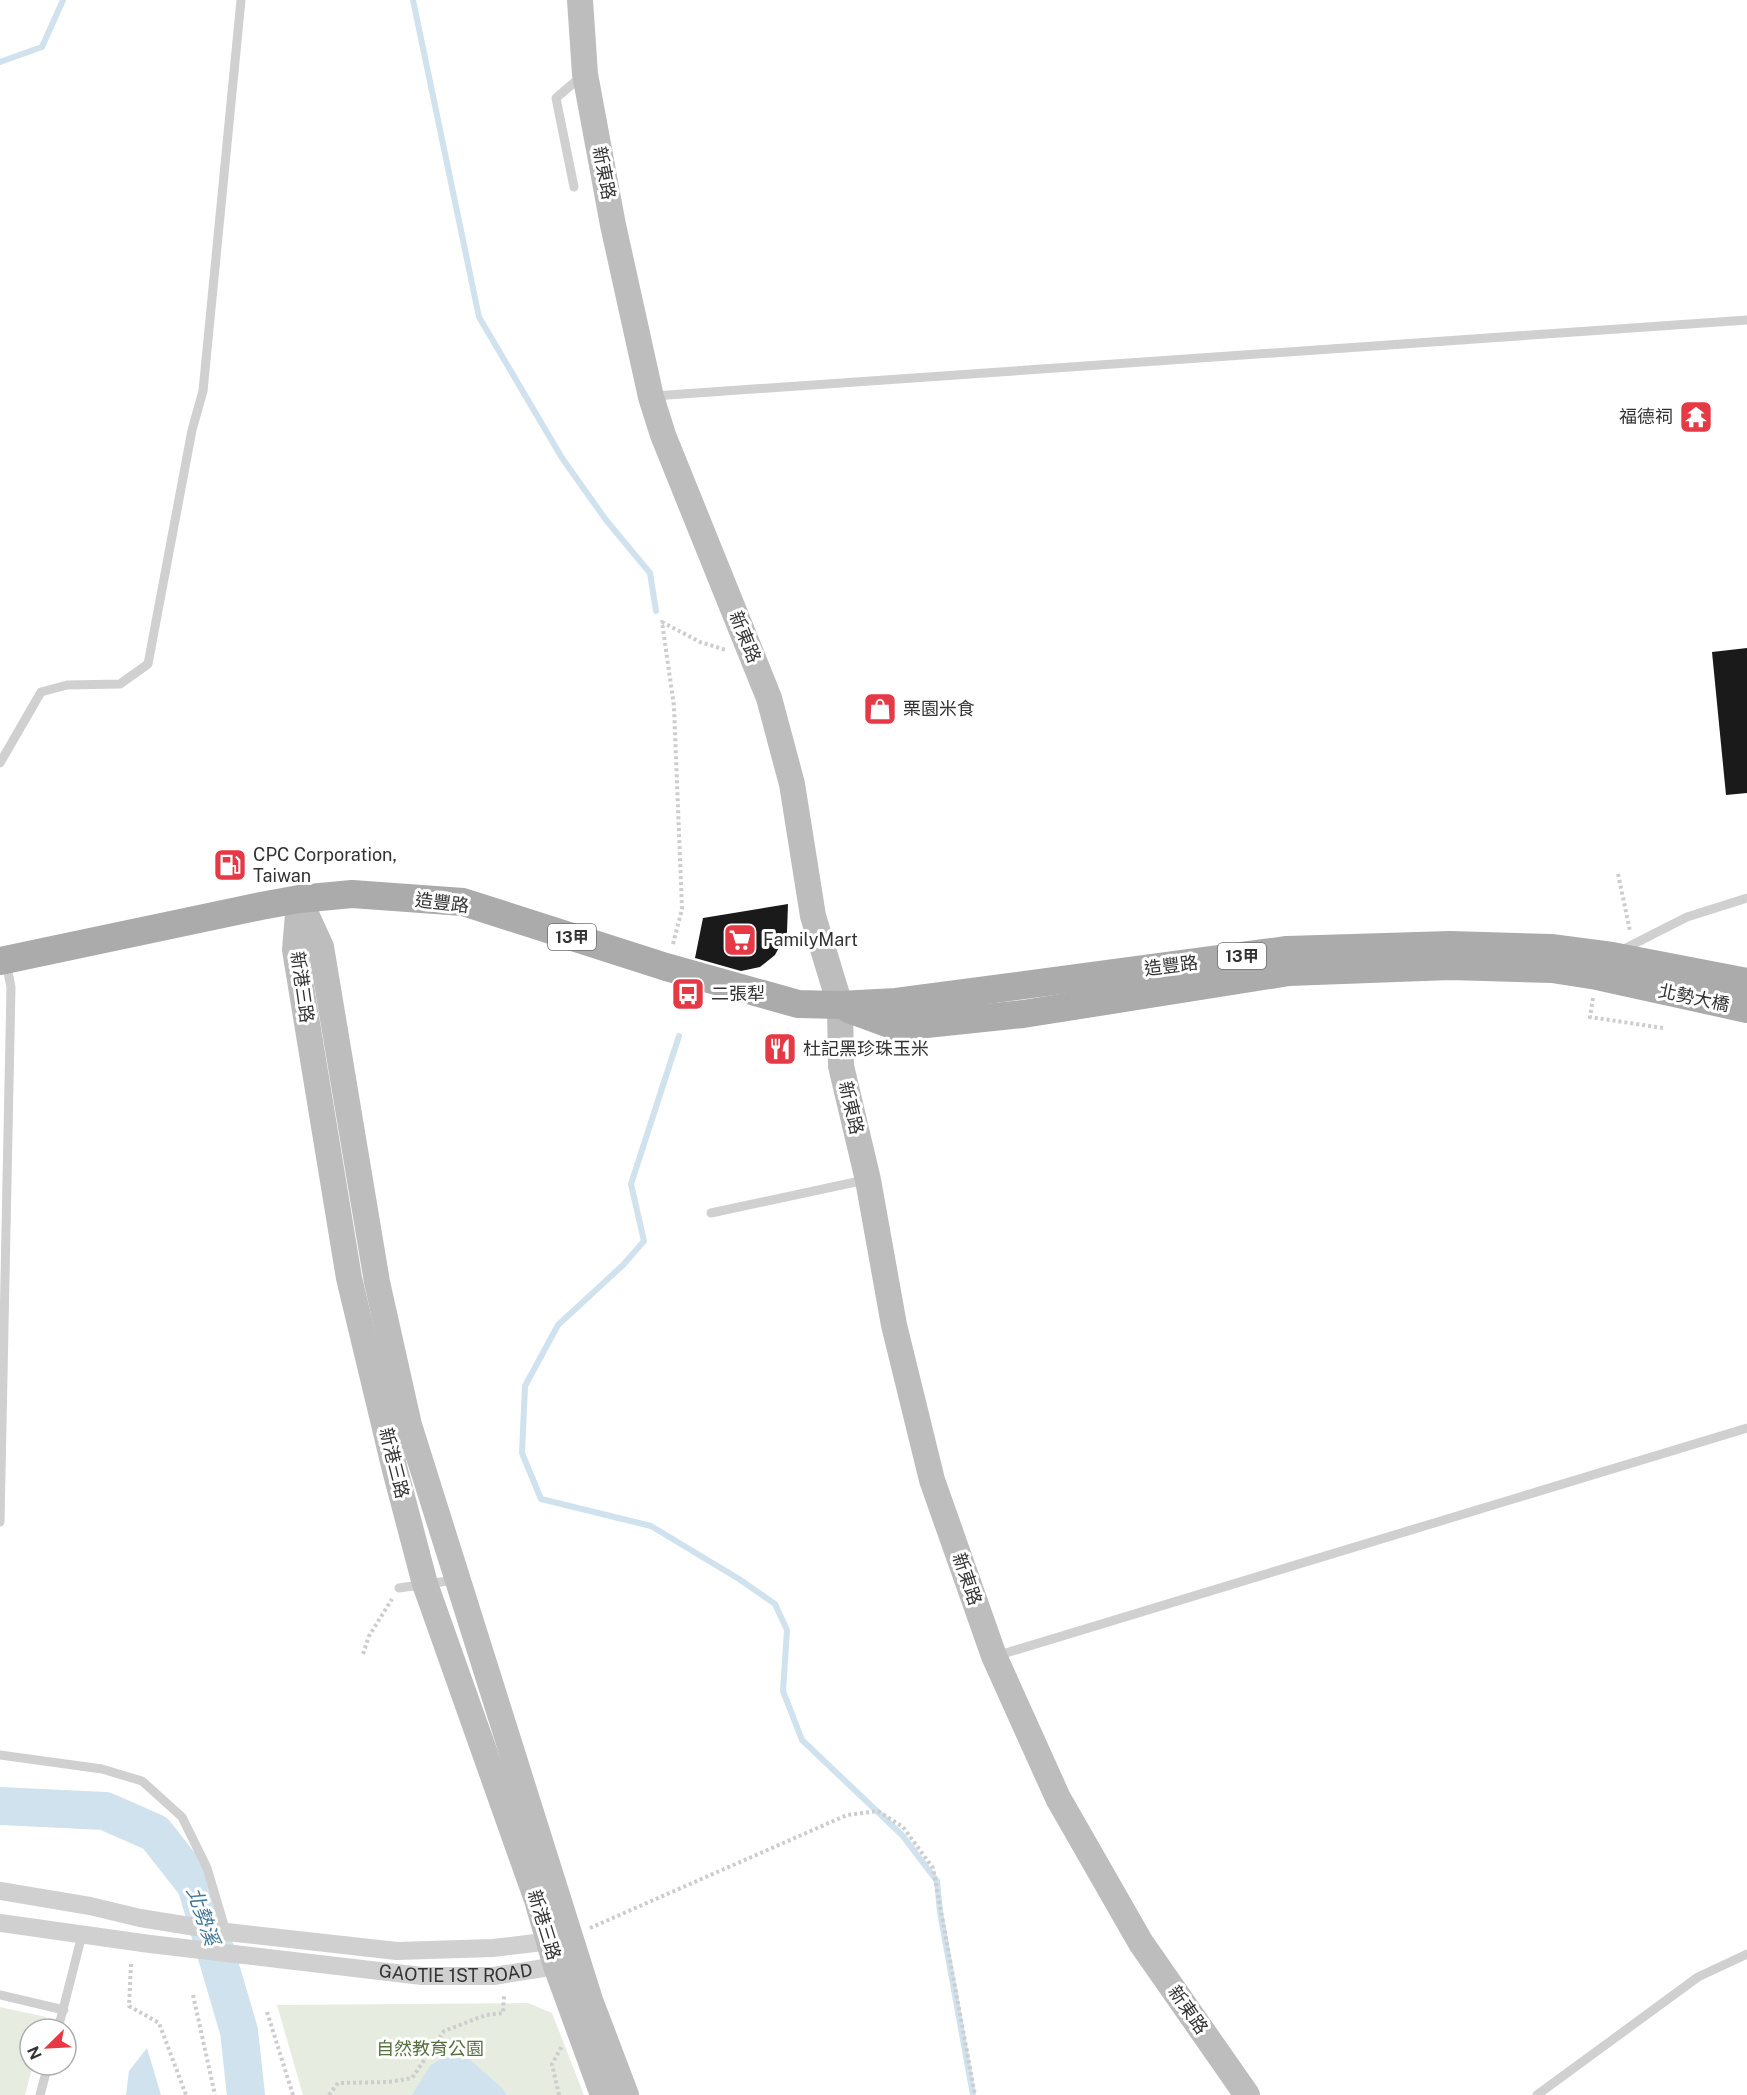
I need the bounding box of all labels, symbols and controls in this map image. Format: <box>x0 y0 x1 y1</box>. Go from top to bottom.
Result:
street label: 新東路 <box>589 144 620 201</box>
temple icon: 福德祠 <box>1678 399 1714 435</box>
place label: 福德祠 <box>1619 406 1673 427</box>
street label: 新東路 <box>726 608 765 666</box>
shop icon: 栗園米食 <box>862 691 898 727</box>
place label: 栗園米食 <box>903 698 975 719</box>
place label: CPC Corporation, Taiwan <box>253 844 397 886</box>
fuel station icon: CPC Corporation, Taiwan <box>212 847 248 883</box>
street label: 造豐路 <box>414 889 470 916</box>
supermarket icon: FamilyMart <box>722 922 758 958</box>
road number: 13甲 <box>548 924 596 950</box>
place label: FamilyMart <box>763 929 858 950</box>
road number: 13甲 <box>1218 943 1266 969</box>
street label: 新港三路 <box>287 950 318 1024</box>
street label: 造豐路 <box>1143 952 1199 979</box>
bus stop icon: 二張犁 <box>670 976 706 1012</box>
street label: 北勢大橋 <box>1657 980 1732 1015</box>
place label: 二張犁 <box>711 983 765 1004</box>
restaurant icon: 杜記黑珍珠玉米 <box>762 1031 798 1067</box>
place label: 杜記黑珍珠玉米 <box>803 1038 929 1059</box>
street label: 新東路 <box>835 1079 868 1137</box>
street label: 新港三路 <box>376 1425 413 1500</box>
street label: 新東路 <box>949 1550 986 1608</box>
water label: 北勢溪 <box>182 1884 225 1951</box>
street label: 新港三路 <box>524 1887 565 1962</box>
street label: GAOTIE 1ST ROAD <box>378 1959 534 1986</box>
street label: 新東路 <box>1164 1982 1212 2038</box>
north arrow <box>18 2017 78 2077</box>
park label: 自然教育公園 <box>376 2038 484 2059</box>
text: N <box>24 2043 46 2062</box>

